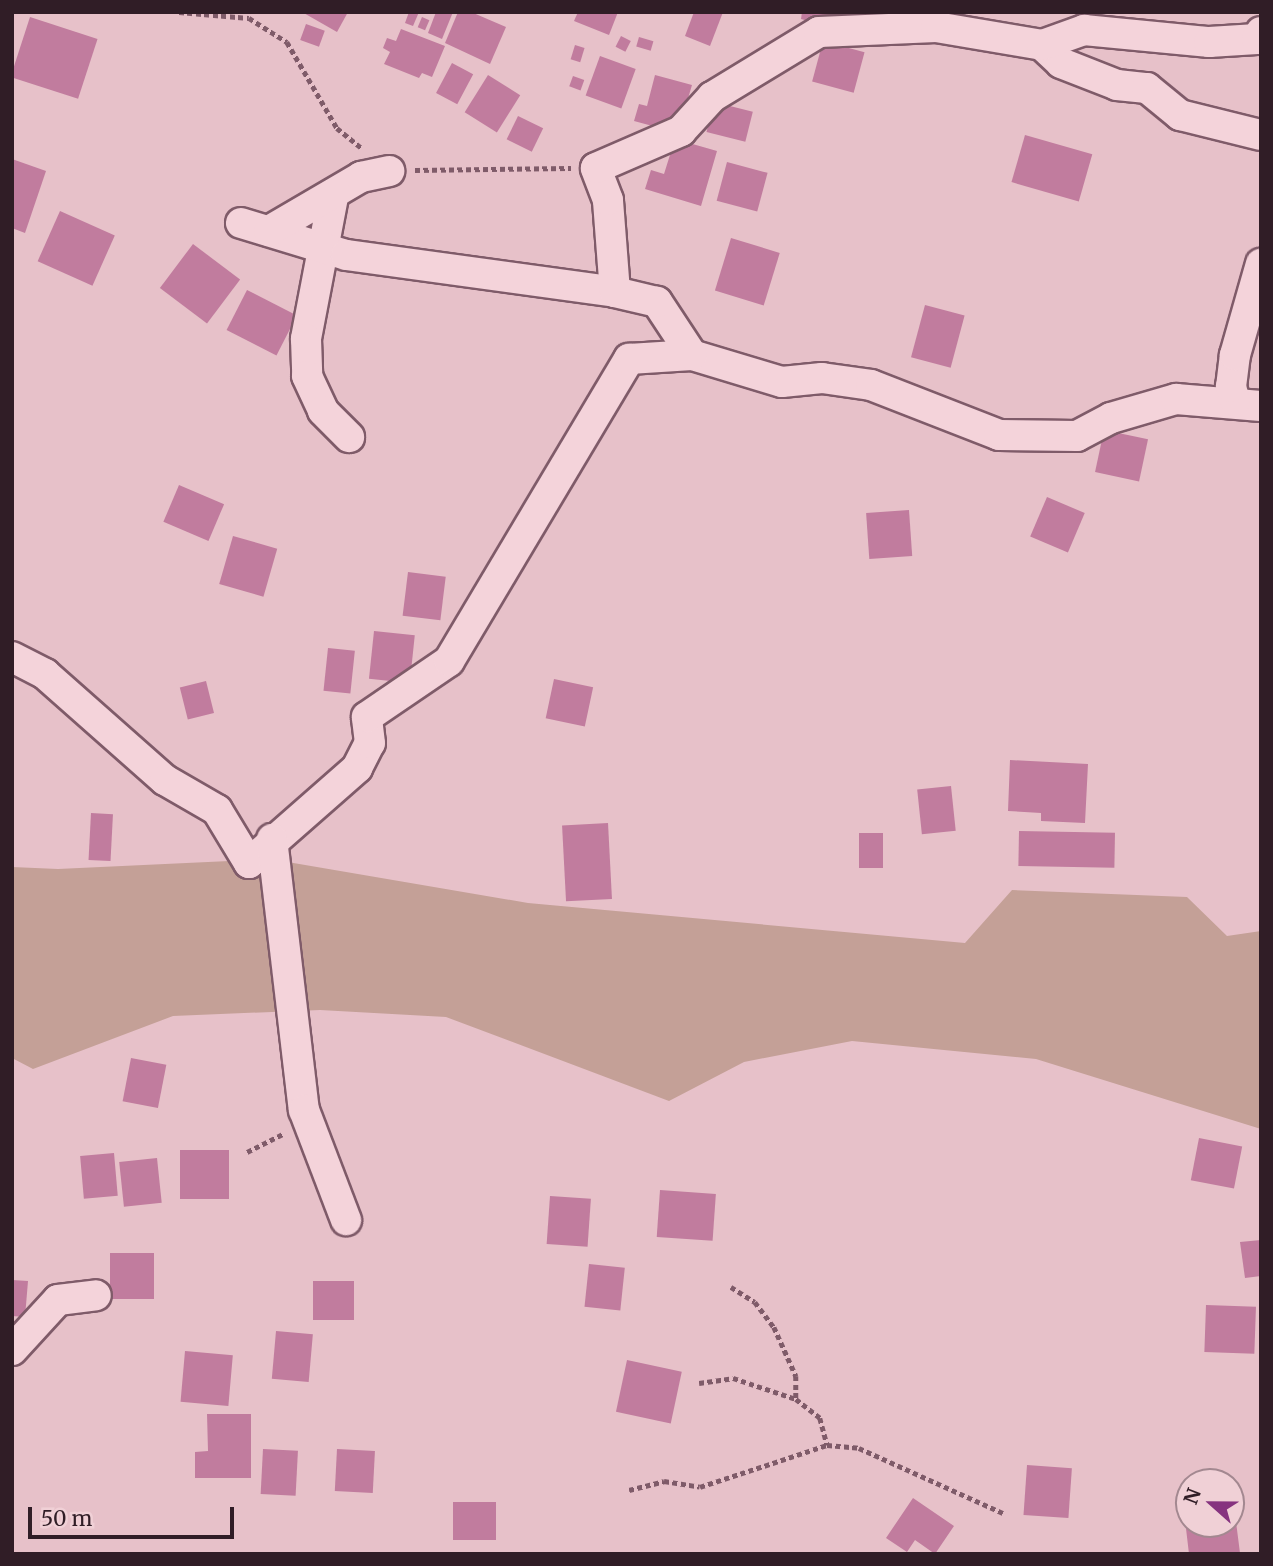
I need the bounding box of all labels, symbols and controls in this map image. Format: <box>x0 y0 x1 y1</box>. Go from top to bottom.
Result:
north arrow <box>1175 1468 1245 1538</box>
text: N <box>1178 1485 1206 1508</box>
scale bar <box>32 1492 238 1536</box>
text: 50 m <box>41 1505 92 1532</box>

